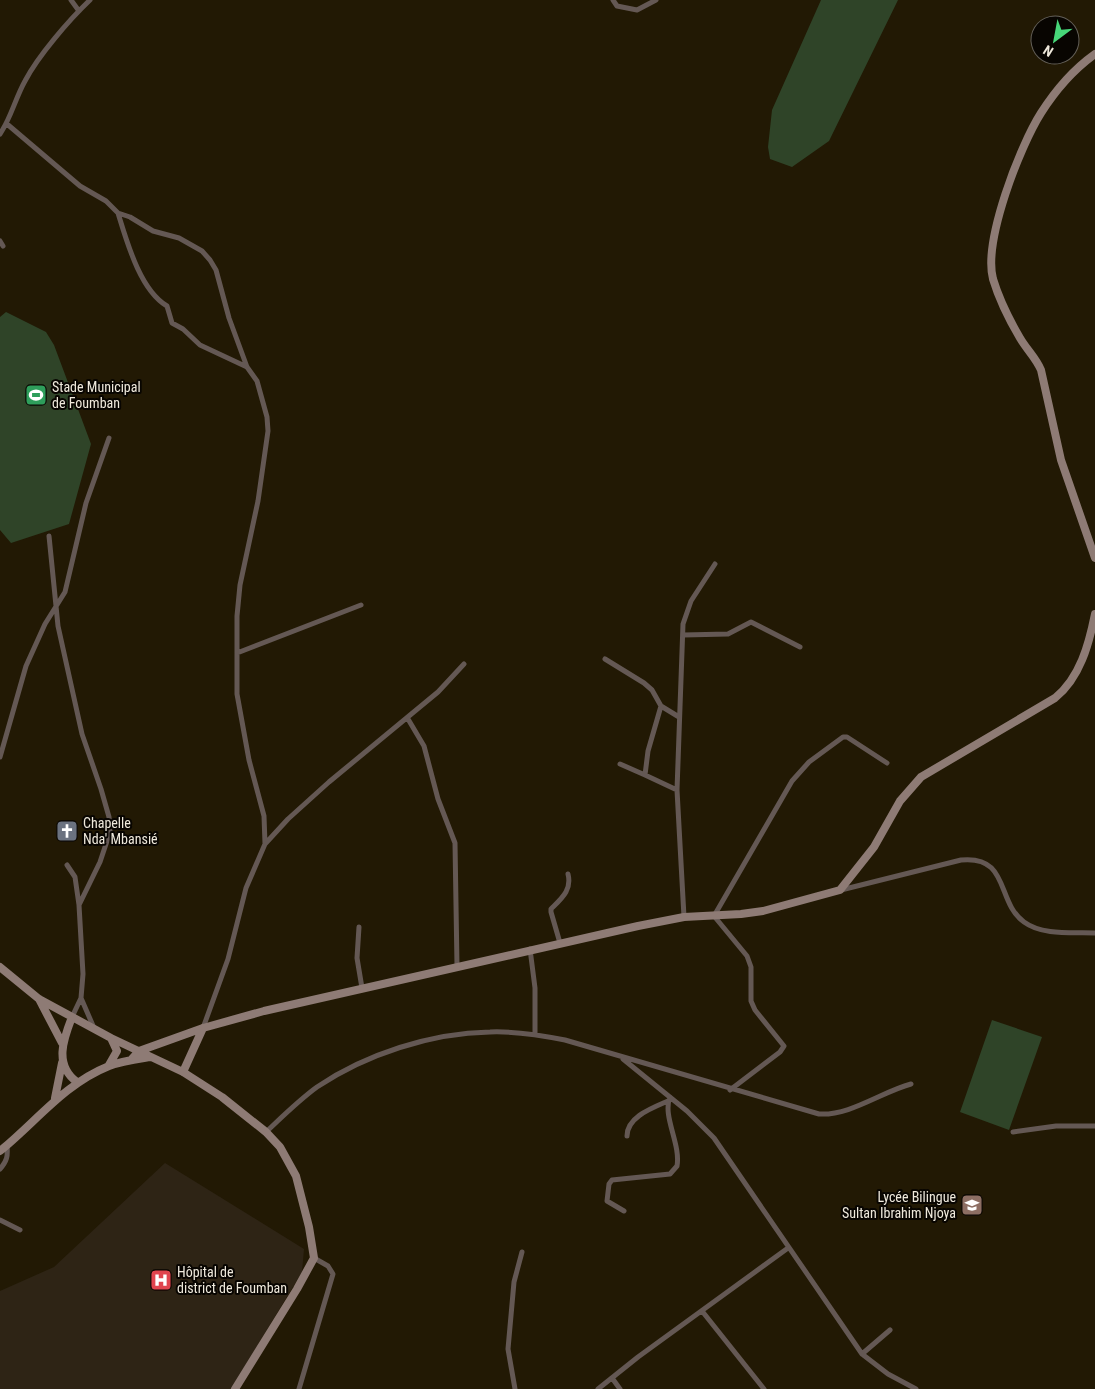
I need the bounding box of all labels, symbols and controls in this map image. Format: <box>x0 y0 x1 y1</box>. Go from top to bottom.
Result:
north arrow <box>1030 15 1080 65</box>
text: N <box>1040 42 1056 60</box>
place label: Stade Municipal de Foumban <box>52 379 141 411</box>
sports icon: Stade Municipal de Foumban <box>24 383 48 407</box>
place label: Chapelle Nda' Mbansié <box>83 815 158 847</box>
church icon: Chapelle Nda' Mbansié <box>55 819 79 843</box>
place label: Lycée Bilingue Sultan Ibrahim Njoya <box>842 1189 956 1221</box>
school or university icon: Lycée Bilingue Sultan Ibrahim Njoya <box>960 1193 984 1217</box>
place label: Hôpital de district de Foumban <box>177 1264 287 1296</box>
hospital icon: Hôpital de district de Foumban <box>149 1268 173 1292</box>

